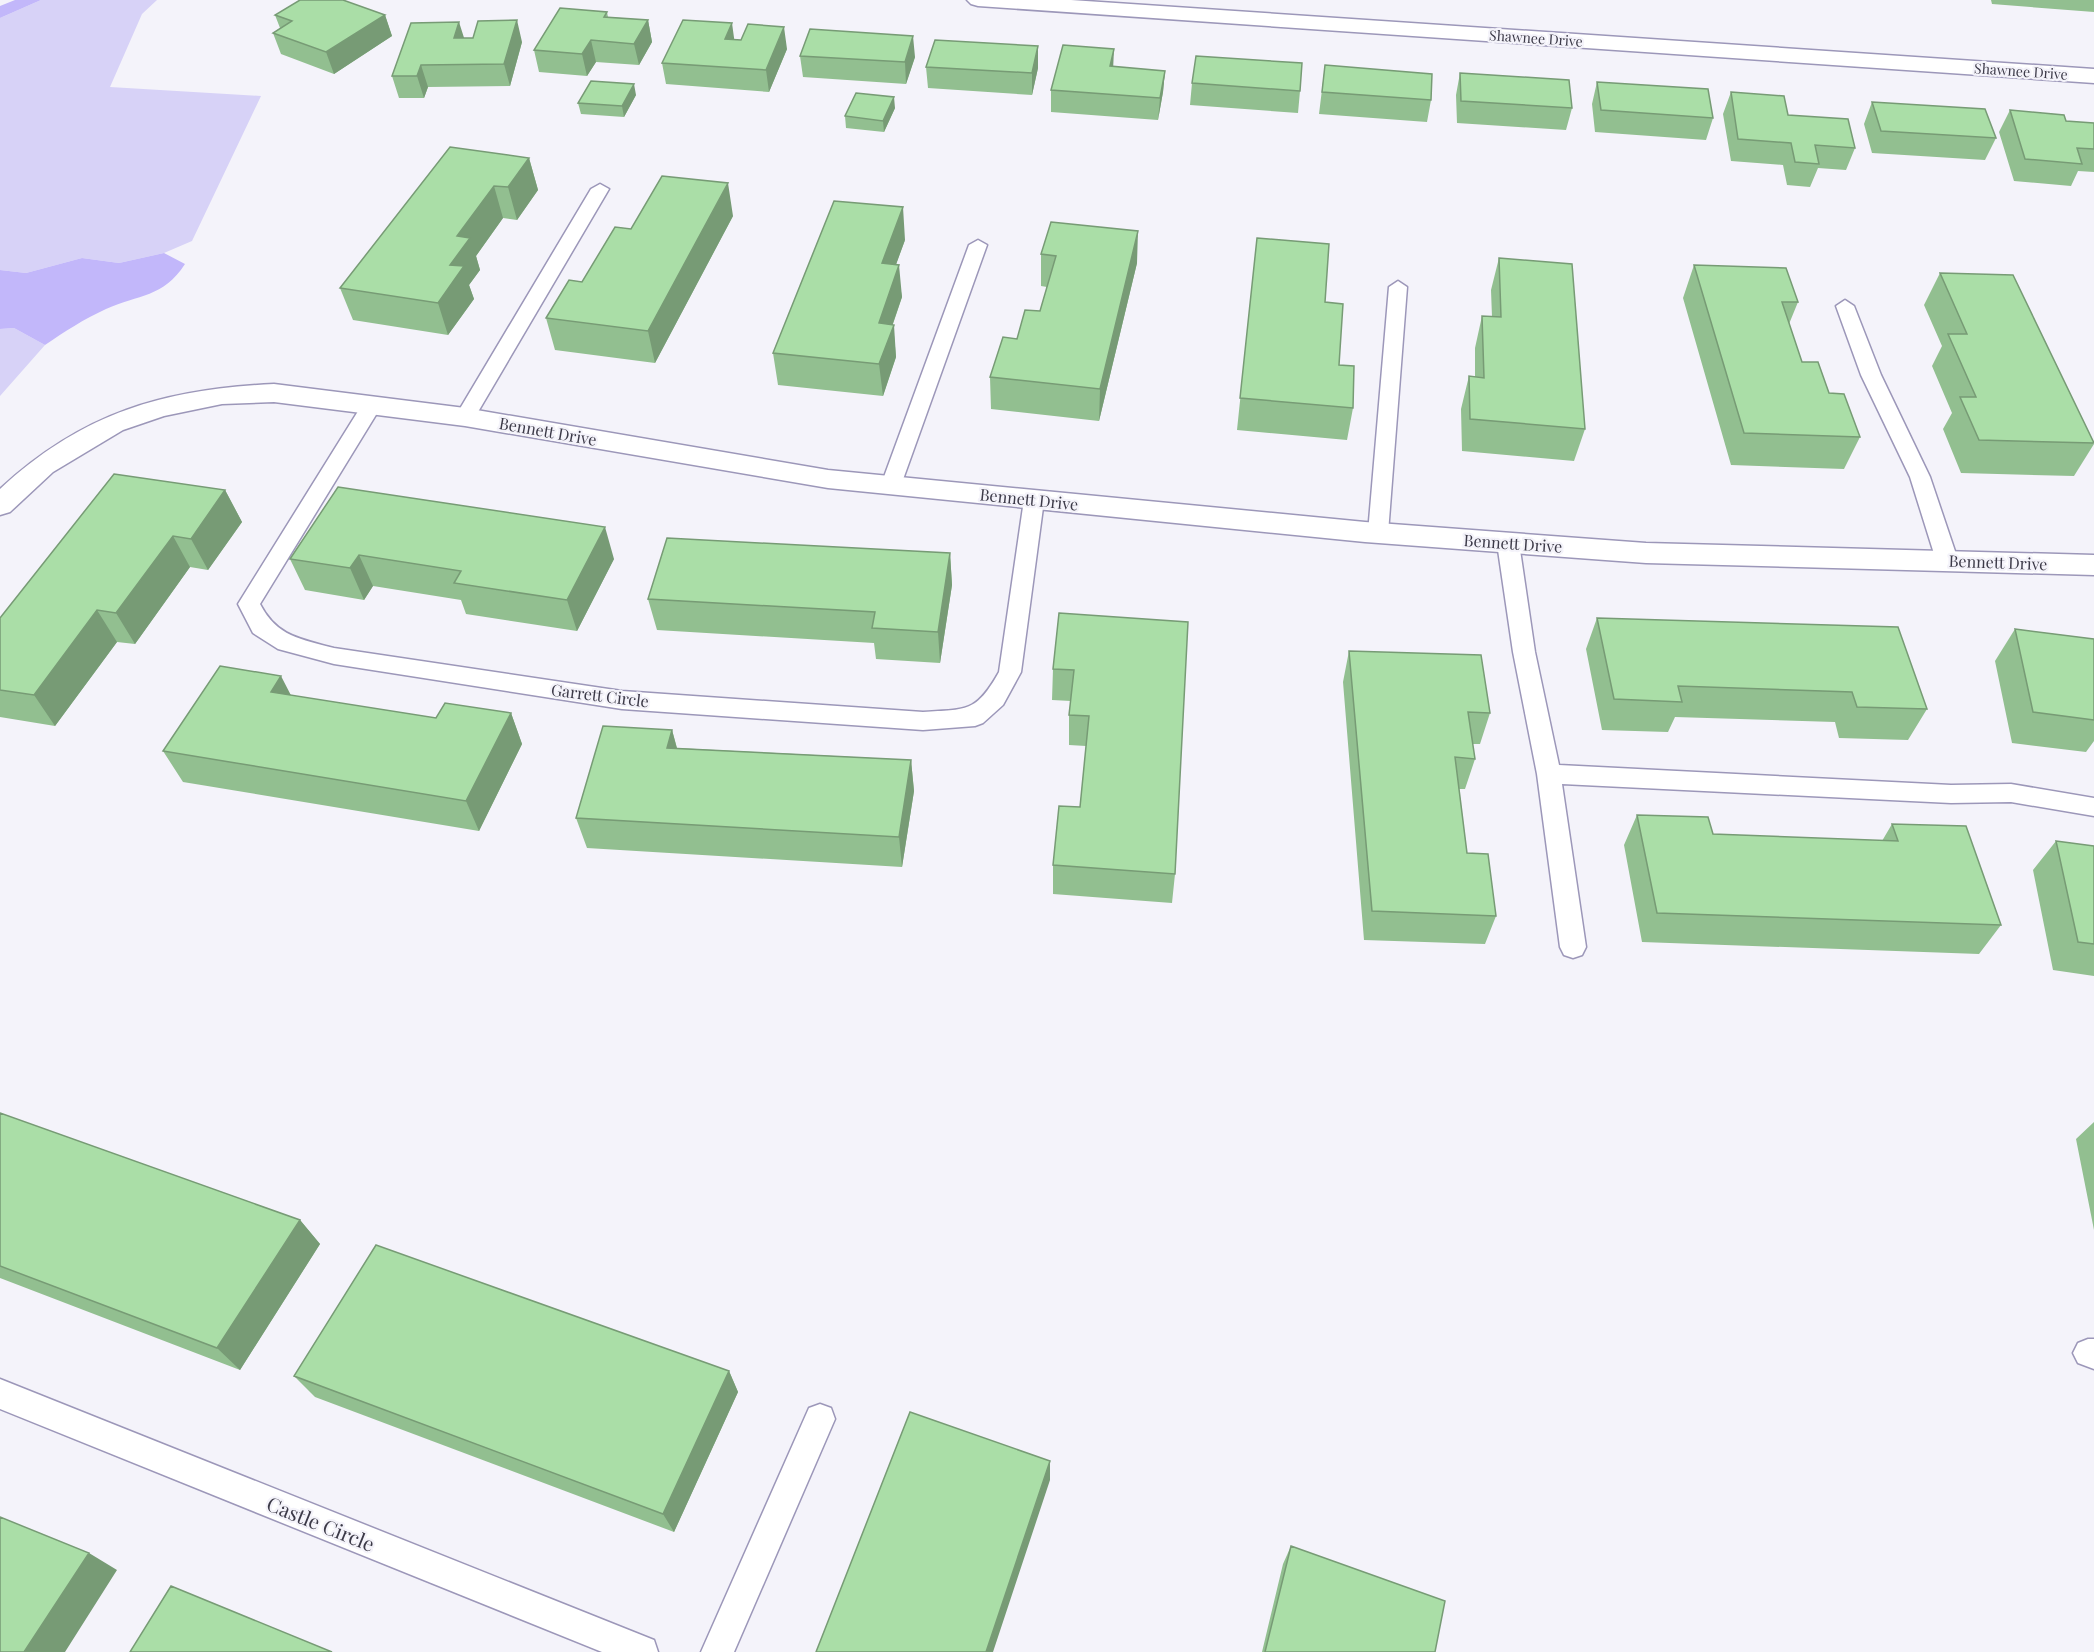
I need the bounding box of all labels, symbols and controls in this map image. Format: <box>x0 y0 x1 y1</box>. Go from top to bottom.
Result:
street label: Shawnee Drive <box>1489 25 1583 51</box>
street label: Shawnee Drive <box>1974 58 2068 84</box>
street label: Bennett Drive <box>498 412 598 450</box>
street label: Bennett Drive <box>979 483 1079 515</box>
street label: Bennett Drive <box>1463 529 1563 557</box>
street label: Bennett Drive <box>1948 550 2048 574</box>
street label: Garrett Circle <box>550 679 650 711</box>
street label: Castle Circle <box>263 1489 379 1557</box>

